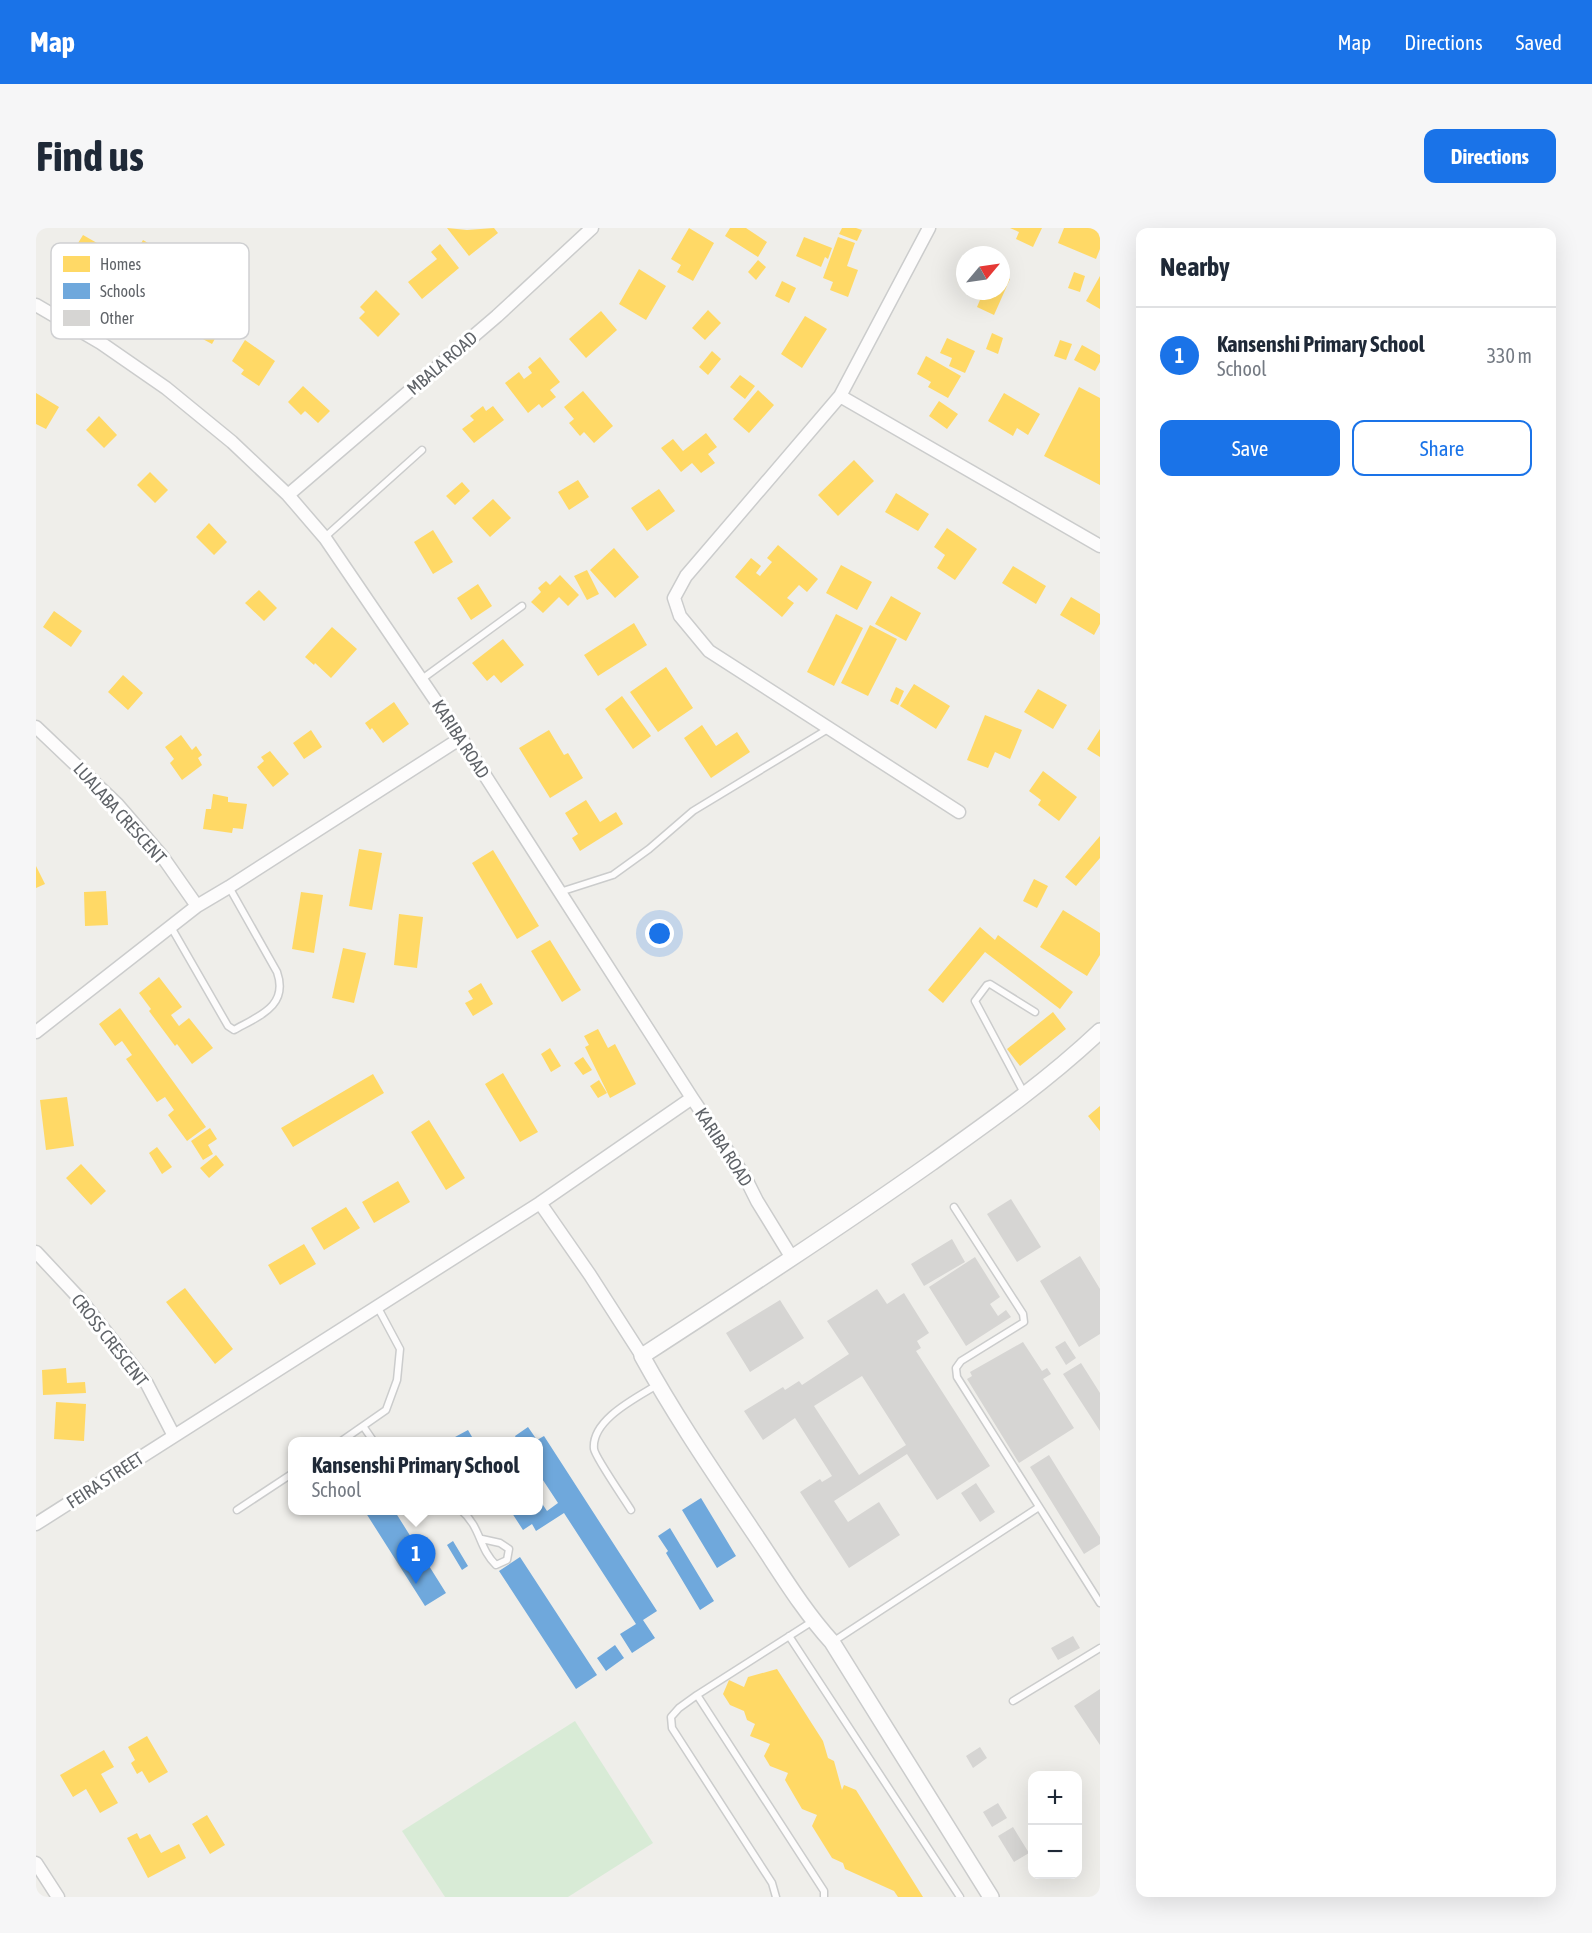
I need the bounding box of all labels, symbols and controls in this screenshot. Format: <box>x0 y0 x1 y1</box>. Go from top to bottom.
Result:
text: Map <box>30 26 75 58</box>
text: Map <box>1337 30 1371 54</box>
text: Directions <box>1404 30 1483 54</box>
text: Saved <box>1516 30 1562 54</box>
button: Directions <box>1424 129 1556 183</box>
text: Find us <box>36 132 144 180</box>
legend <box>51 243 249 339</box>
north arrow <box>956 246 1010 300</box>
text: Nearby <box>1160 252 1230 282</box>
text: Homes <box>100 255 142 273</box>
text: Schools <box>100 282 146 300</box>
text: Other <box>100 309 134 327</box>
street label: MBALA ROAD <box>403 327 481 399</box>
text: Kansenshi Primary School <box>1217 331 1425 357</box>
text: 1 <box>1175 344 1184 367</box>
text: 330 m <box>1487 344 1532 367</box>
text: School <box>1217 357 1267 380</box>
button: Save <box>1160 420 1340 476</box>
button: Share <box>1352 420 1532 476</box>
street label: KARIBA ROAD <box>428 696 494 782</box>
street label: LUALABA CRESCENT <box>69 758 171 868</box>
your location <box>645 919 674 948</box>
street label: KARIBA ROAD <box>691 1104 757 1190</box>
street label: CROSS CRESCENT <box>67 1290 153 1391</box>
popup <box>288 1437 543 1515</box>
street label: FEIRA STREET <box>63 1447 147 1513</box>
text: Kansenshi Primary School <box>312 1452 519 1478</box>
text: School <box>312 1478 361 1501</box>
pin: 1 <box>396 1534 436 1584</box>
map controls <box>1028 1771 1082 1879</box>
button: + <box>1028 1771 1082 1825</box>
button: − <box>1028 1825 1082 1879</box>

